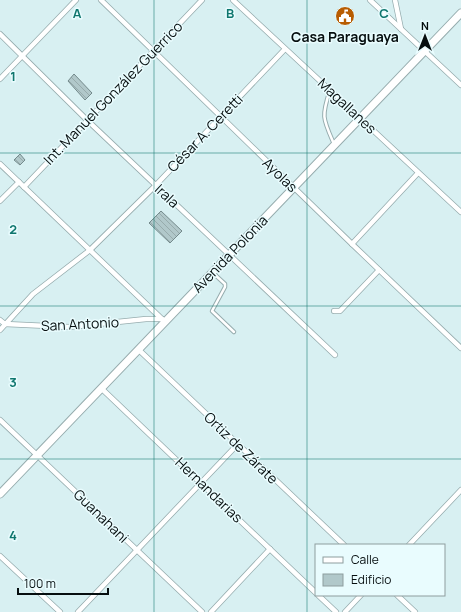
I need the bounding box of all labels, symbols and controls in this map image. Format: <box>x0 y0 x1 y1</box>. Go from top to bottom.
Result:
text: A <box>73 4 82 22</box>
text: B <box>226 4 234 22</box>
text: C <box>379 4 389 22</box>
public building icon: Casa Paraguaya <box>334 5 356 27</box>
north arrow <box>405 16 445 56</box>
street label: Int. Manuel González Guerrico <box>39 17 186 168</box>
text: N <box>421 18 429 33</box>
place label: Casa Paraguaya <box>291 27 399 46</box>
text: 1 <box>10 67 16 85</box>
street label: Magallanes <box>314 74 381 138</box>
street label: César A. Ceretti <box>163 90 247 176</box>
street label: Ayolas <box>259 153 302 196</box>
street label: Irala <box>151 180 184 212</box>
street label: Avenida Polonia <box>188 211 272 297</box>
text: 2 <box>9 220 17 238</box>
street label: San Antonio <box>40 312 120 335</box>
text: 3 <box>9 373 17 391</box>
street label: Ortiz de Zárate <box>200 407 282 488</box>
street label: Hernandarias <box>172 453 247 527</box>
street label: Guanahani <box>70 485 133 547</box>
text: 4 <box>9 526 17 544</box>
legend <box>315 544 445 596</box>
text: Calle <box>351 551 379 568</box>
scale bar <box>18 570 108 596</box>
text: Edificio <box>351 571 391 588</box>
text: 100 m <box>24 575 56 592</box>

